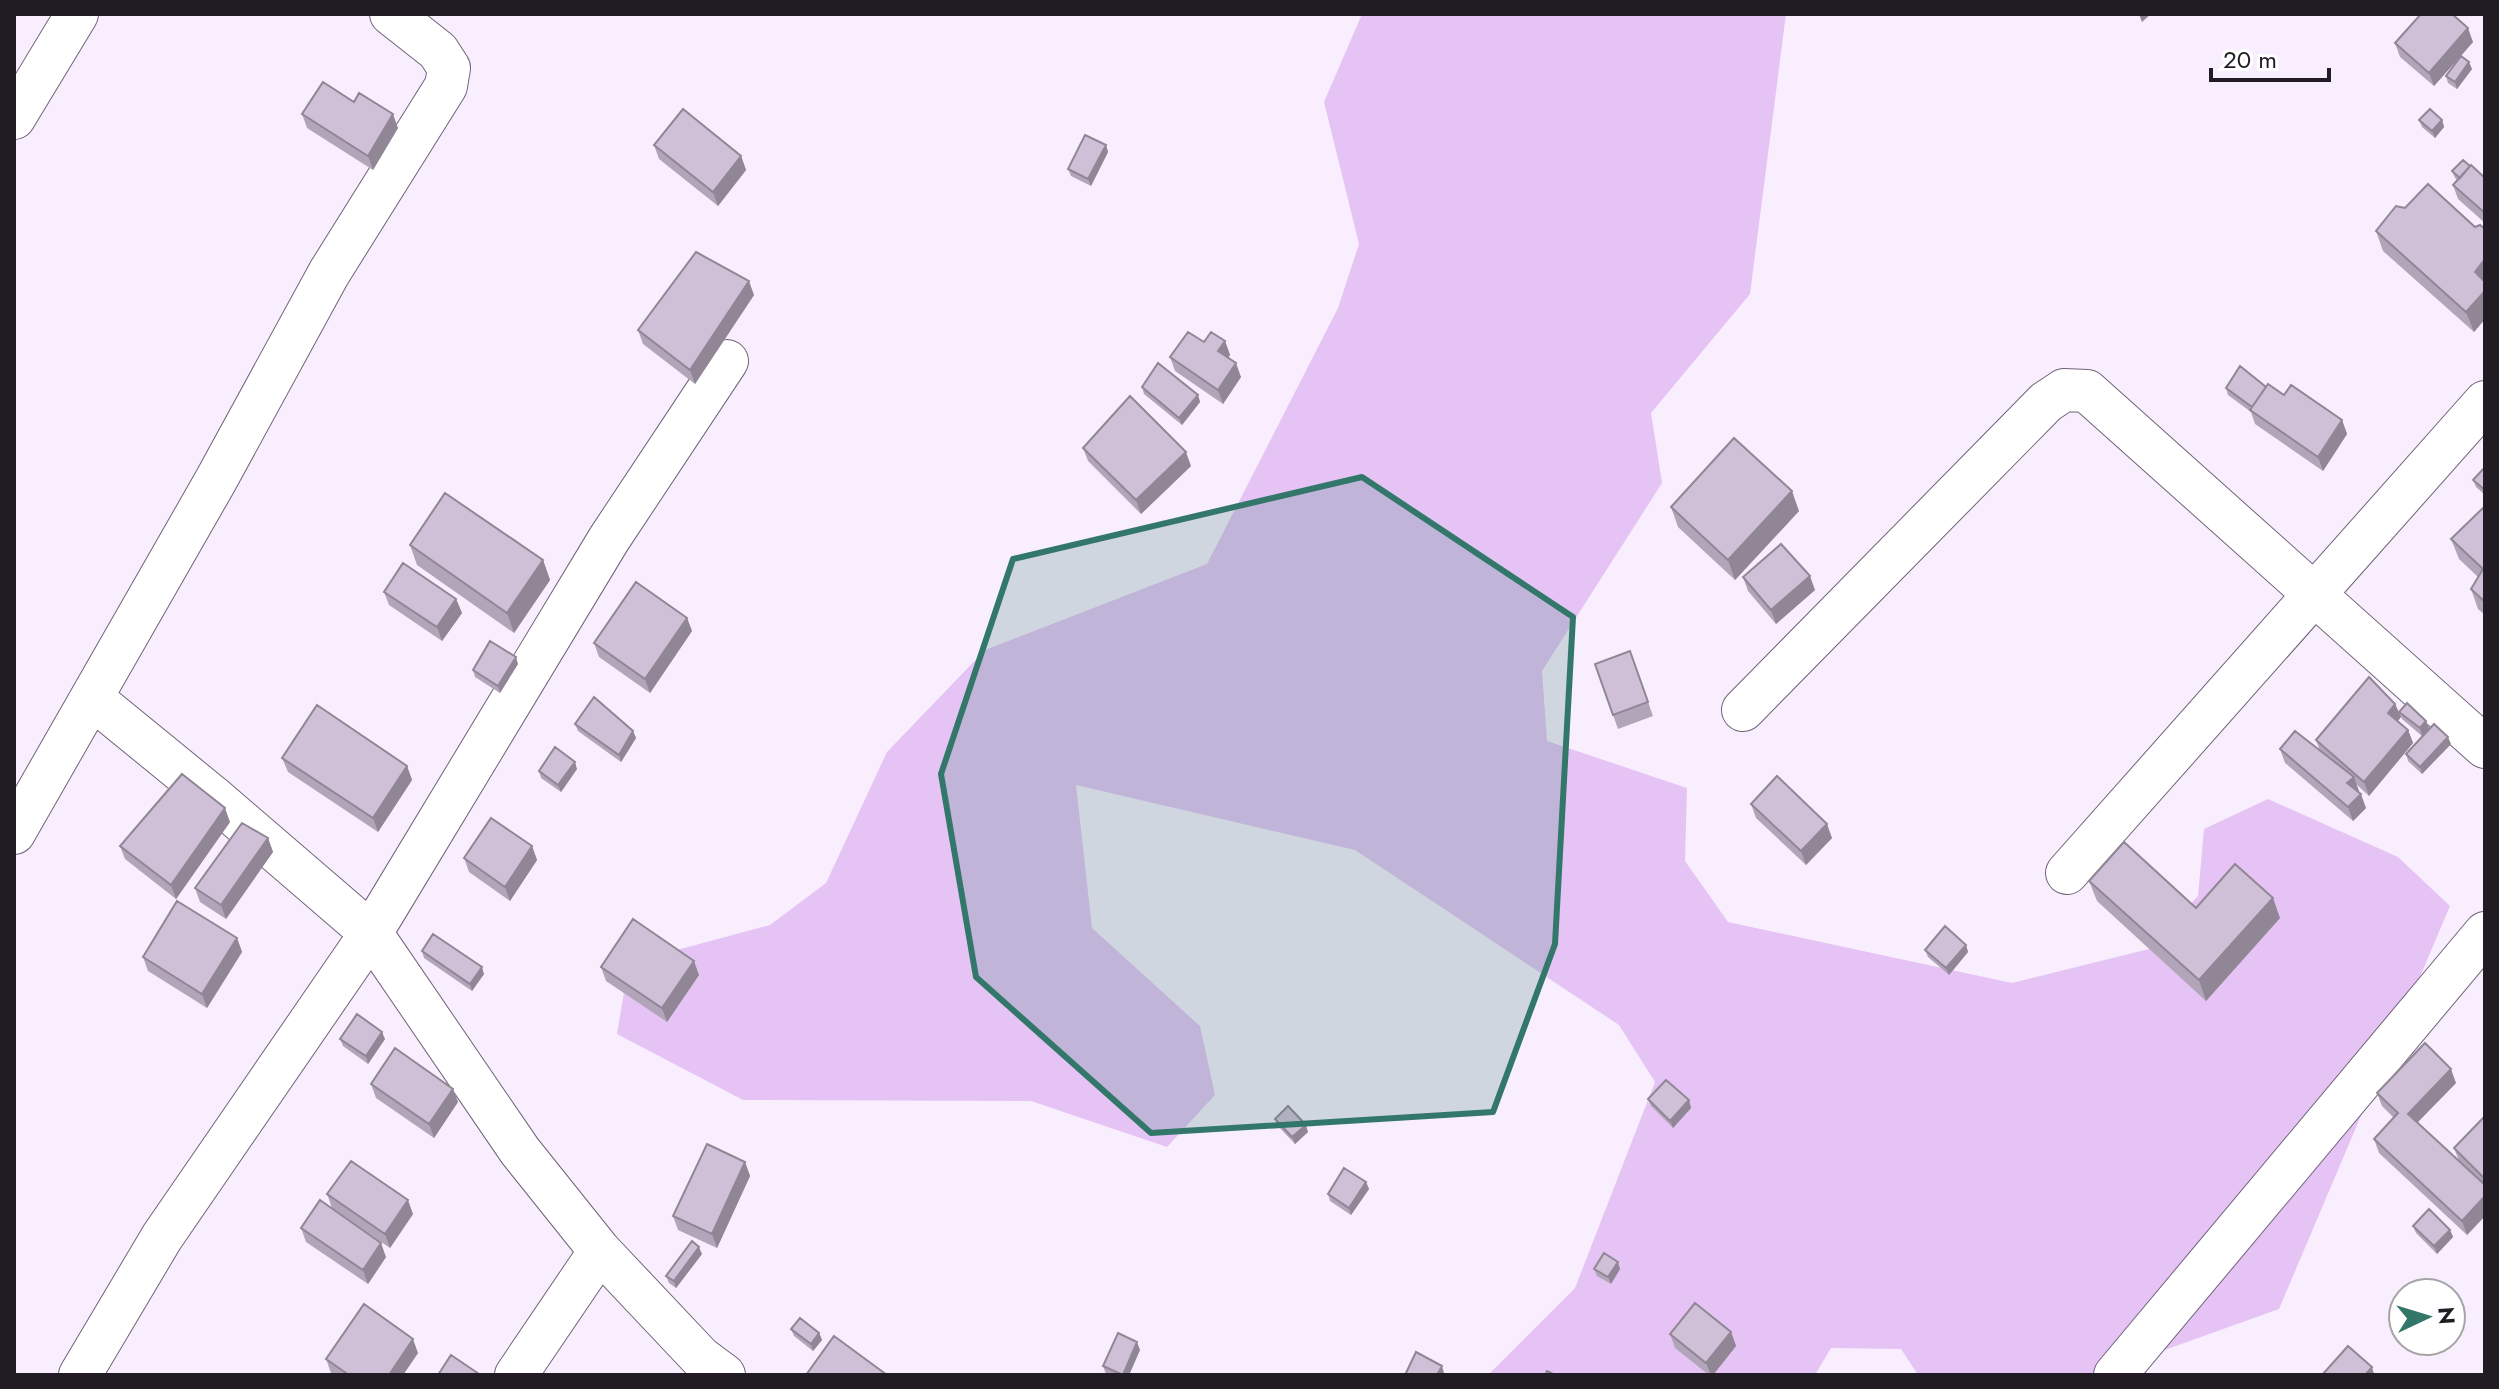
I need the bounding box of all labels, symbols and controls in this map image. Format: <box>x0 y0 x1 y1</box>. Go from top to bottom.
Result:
scale bar <box>2211 32 2329 82</box>
text: 20 m <box>2223 42 2277 77</box>
north arrow <box>2387 1277 2467 1357</box>
text: N <box>2430 1306 2464 1325</box>

